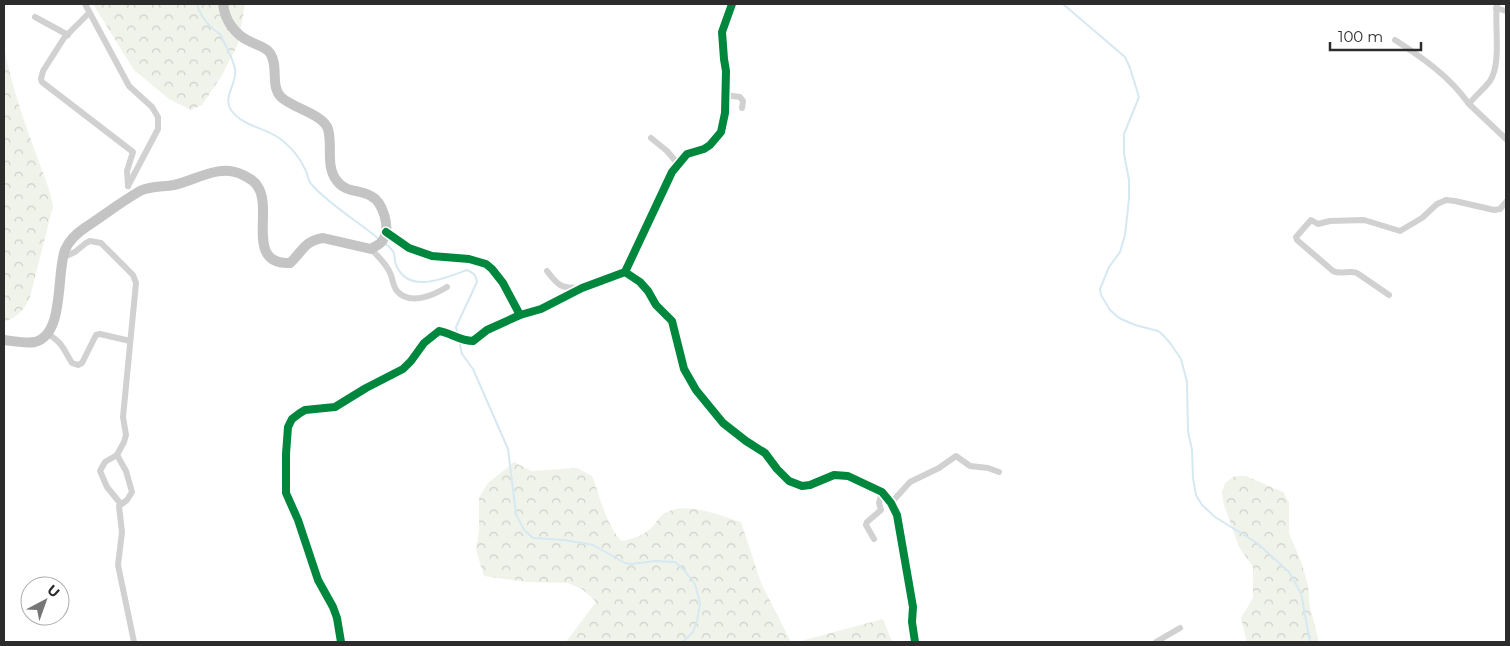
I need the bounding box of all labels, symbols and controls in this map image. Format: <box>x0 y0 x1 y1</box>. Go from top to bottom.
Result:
scale bar <box>1330 20 1421 52</box>
text: 100 m <box>1338 27 1383 46</box>
north arrow <box>20 576 70 626</box>
text: U <box>43 581 64 602</box>

